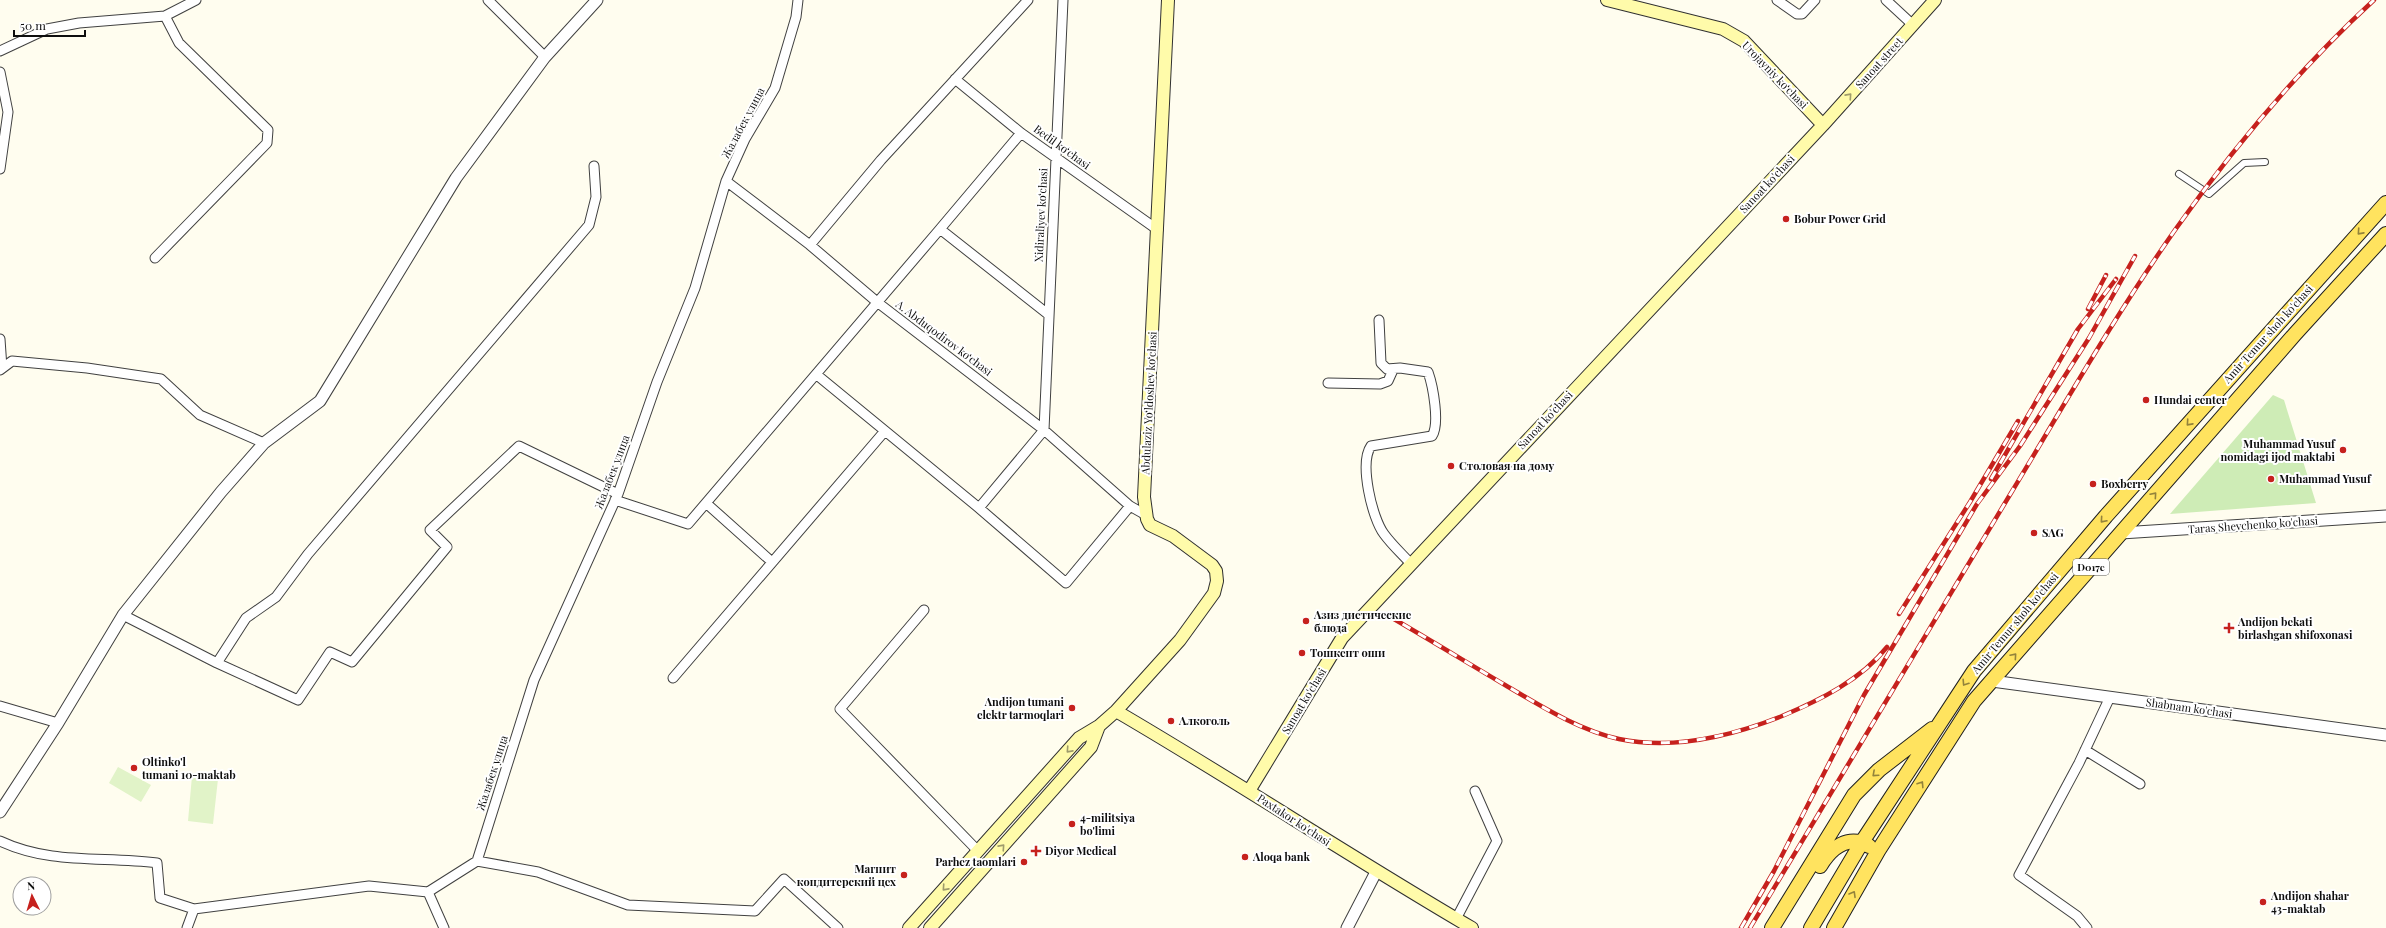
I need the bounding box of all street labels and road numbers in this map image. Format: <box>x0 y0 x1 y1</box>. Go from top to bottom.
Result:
street label: Sanoat street <box>1851 34 1906 92</box>
street label: Urоjayniy koʻchasi <box>1739 38 1812 112</box>
street label: Жалабек улица <box>718 84 768 161</box>
street label: Bedil koʻchasi <box>1031 121 1094 172</box>
street label: Sanoat ko'chasi <box>1736 151 1798 216</box>
street label: Xidiraliyev koʻchasi <box>1031 168 1050 262</box>
street label: Amir Temur shoh ko'chasi <box>2219 281 2316 387</box>
street label: A. Abduqodirov koʻchasi <box>892 296 996 379</box>
street label: Abdulaziz Yoʻldoshev koʻchasi <box>1137 331 1160 476</box>
street label: Sanoat ko'chasi <box>1514 387 1576 452</box>
street label: Жалабек улица <box>590 432 633 511</box>
street label: Taras Shevchenko ko'chasi <box>2187 512 2319 537</box>
road number: D017e <box>2073 559 2109 575</box>
street label: Amir Temur shoh ko'chasi <box>1967 569 2061 677</box>
street label: Sanoat ko'chasi <box>1278 665 1329 737</box>
street label: Shabnam ko'chasi <box>2145 694 2233 721</box>
street label: Жалабек улица <box>472 733 511 812</box>
street label: Paxtakor ko'chasi <box>1255 790 1334 849</box>

